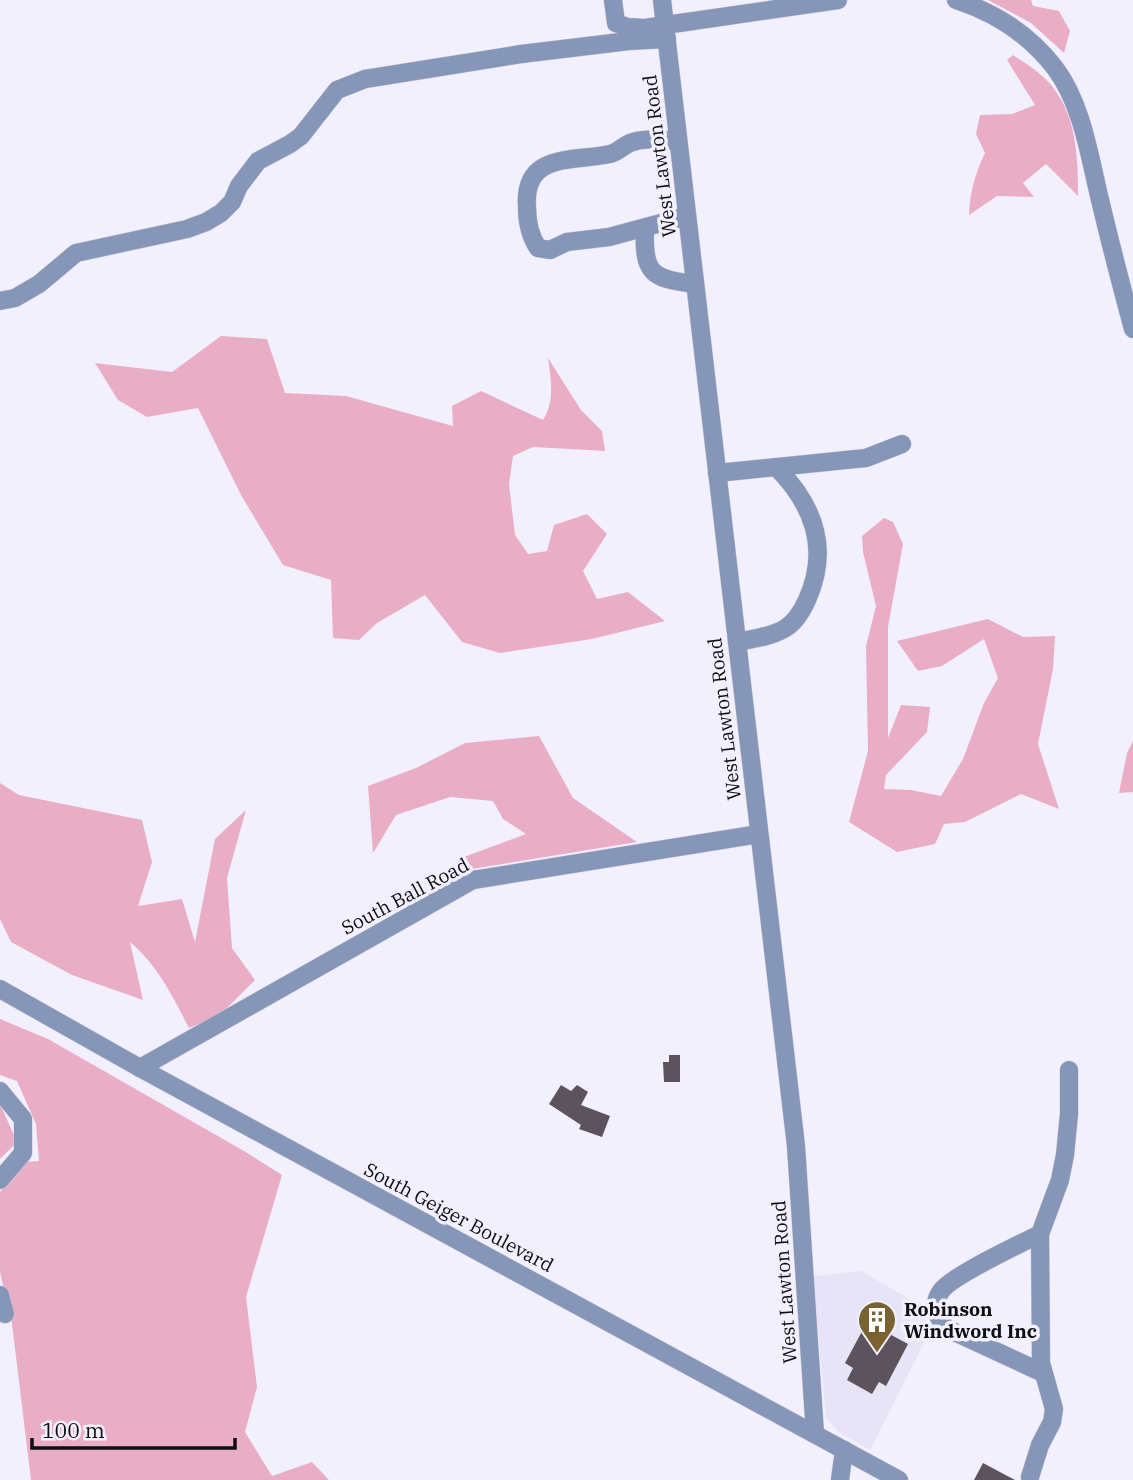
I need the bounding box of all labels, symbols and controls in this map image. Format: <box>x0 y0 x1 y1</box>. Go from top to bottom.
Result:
street label: West Lawton Road <box>637 73 681 239</box>
street label: West Lawton Road <box>702 636 746 802</box>
street label: South Ball Road <box>337 852 473 940</box>
street label: South Geiger Boulevard <box>360 1157 558 1277</box>
street label: West Lawton Road <box>766 1200 802 1364</box>
place label: Robinson Windword Inc <box>904 1297 1037 1343</box>
building icon: Robinson Windword Inc <box>856 1299 898 1354</box>
scale bar <box>32 1406 234 1450</box>
text: 100 m <box>42 1416 105 1444</box>

